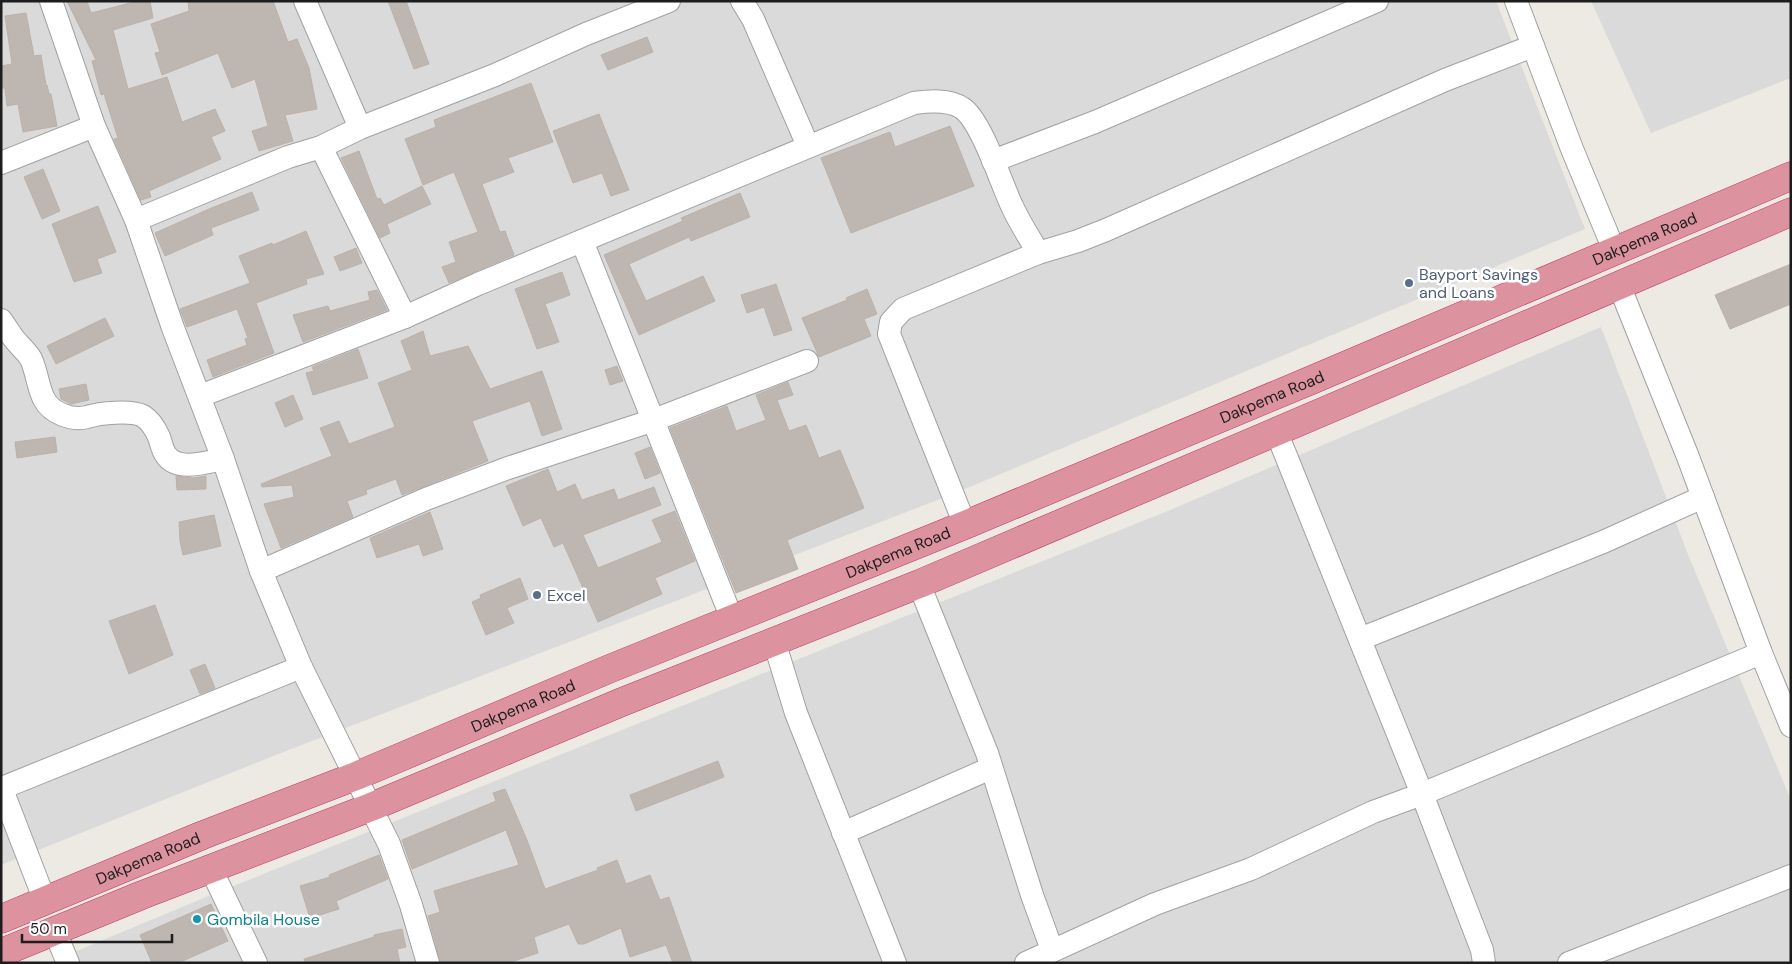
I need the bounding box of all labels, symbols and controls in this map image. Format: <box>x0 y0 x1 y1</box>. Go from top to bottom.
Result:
street label: Dakpema Road <box>1589 207 1700 270</box>
place label: Bayport Savings and Loans <box>1419 264 1538 303</box>
marker: Bayport Savings and Loans <box>1403 277 1415 289</box>
street label: Dakpema Road <box>1216 366 1327 428</box>
street label: Dakpema Road <box>842 522 954 583</box>
place label: Excel <box>547 585 585 606</box>
marker: Excel <box>531 589 543 601</box>
street label: Dakpema Road <box>468 674 579 737</box>
street label: Dakpema Road <box>93 827 204 890</box>
place label: Gombila House <box>207 909 320 930</box>
scale bar <box>22 912 172 944</box>
marker: Gombila House <box>191 913 203 925</box>
text: 50 m <box>30 919 67 939</box>

